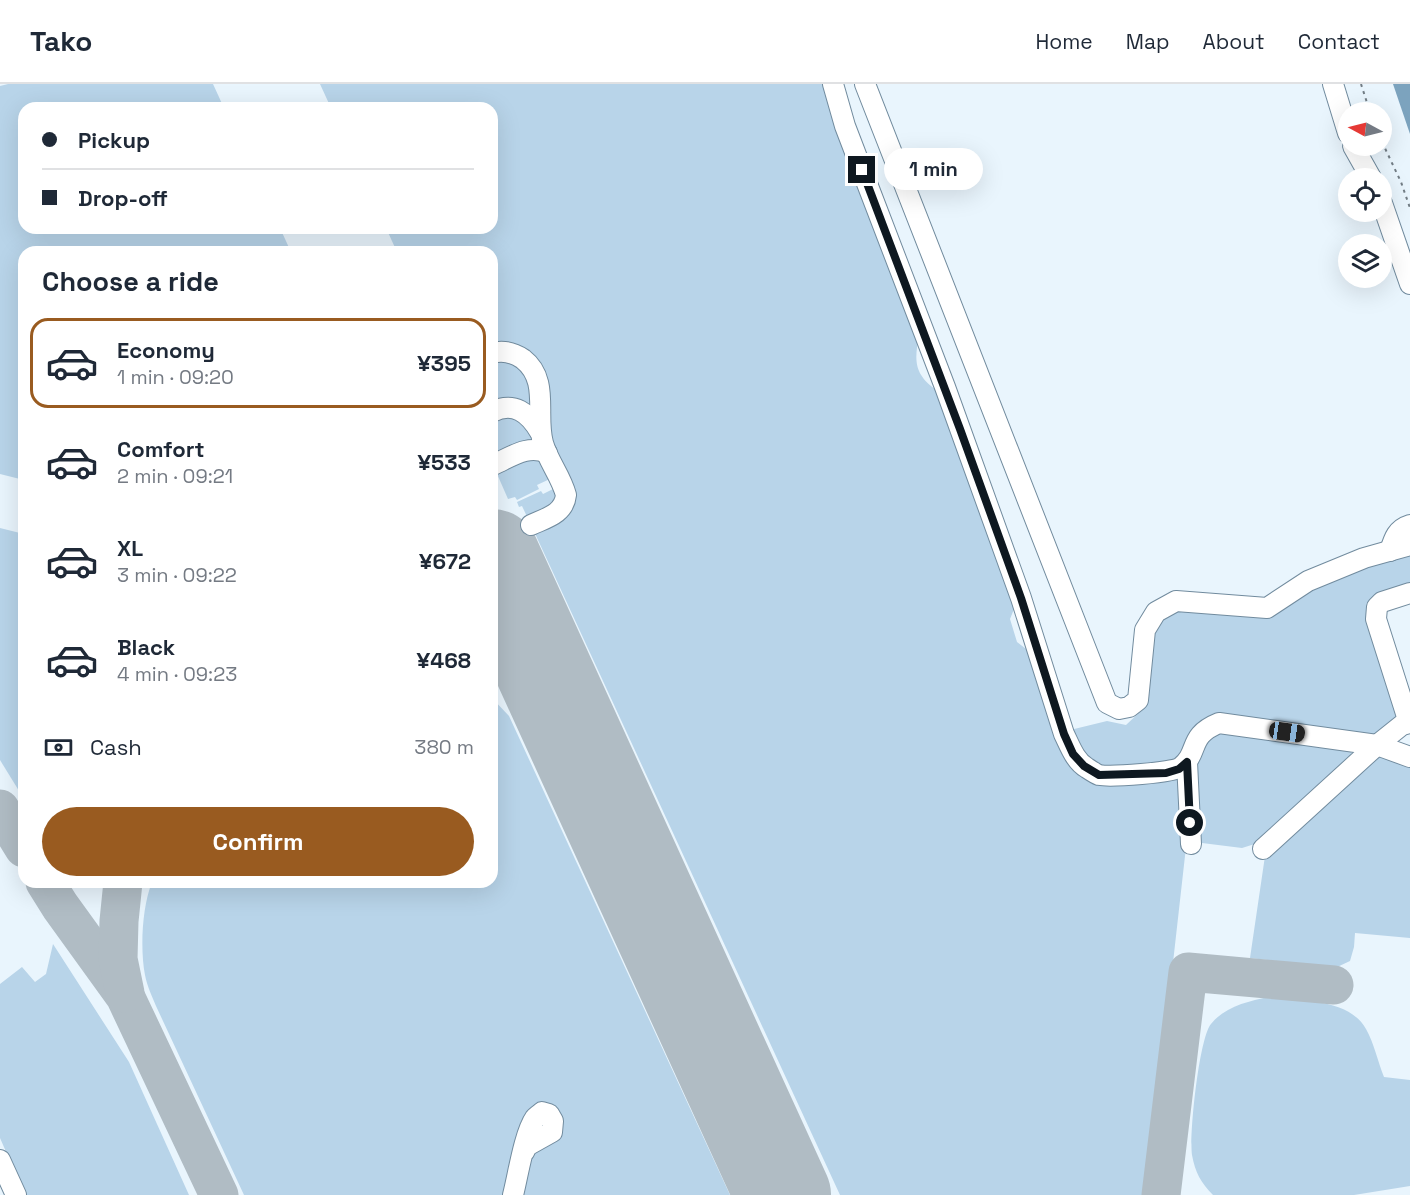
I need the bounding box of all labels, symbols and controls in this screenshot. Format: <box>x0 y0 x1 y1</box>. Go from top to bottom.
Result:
text: Tako <box>30 23 92 59</box>
text: Home <box>1035 28 1093 55</box>
text: Map <box>1126 28 1170 55</box>
text: About <box>1203 28 1265 55</box>
text: Contact <box>1298 28 1380 55</box>
north arrow <box>1338 102 1392 156</box>
map controls <box>1338 102 1392 288</box>
text: Pickup <box>78 126 150 154</box>
callout: 1 min <box>883 149 982 191</box>
route end <box>848 156 875 183</box>
text: 1 min <box>909 156 958 182</box>
button: locate <box>1338 168 1392 222</box>
text: Drop-off <box>78 184 168 212</box>
button: layers <box>1338 234 1392 288</box>
text: Choose a ride <box>42 264 219 299</box>
icon: car <box>45 336 99 390</box>
text: Economy <box>117 336 215 364</box>
text: ¥395 <box>417 349 471 377</box>
text: 1 min · 09:20 <box>117 364 234 390</box>
icon: car <box>45 435 99 489</box>
text: Comfort <box>117 435 205 463</box>
text: ¥533 <box>417 448 471 476</box>
text: 2 min · 09:21 <box>117 463 233 489</box>
icon: car <box>45 534 99 588</box>
text: XL <box>117 534 143 562</box>
text: ¥672 <box>419 547 471 575</box>
text: 3 min · 09:22 <box>117 562 237 588</box>
icon: car <box>45 633 99 687</box>
text: Black <box>117 633 175 661</box>
text: ¥468 <box>417 646 471 674</box>
text: 4 min · 09:23 <box>117 661 237 687</box>
car <box>1268 721 1306 743</box>
icon: cash <box>42 731 75 764</box>
text: Cash <box>90 733 142 761</box>
text: 380 m <box>414 734 474 760</box>
button: Confirm <box>42 807 474 876</box>
route start <box>1176 809 1203 836</box>

